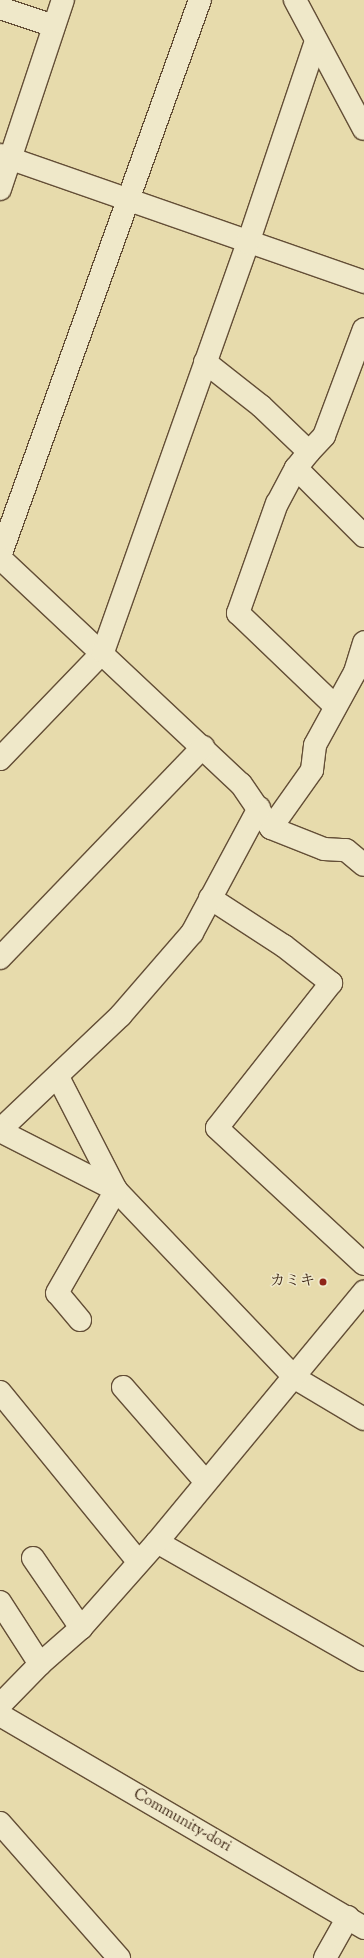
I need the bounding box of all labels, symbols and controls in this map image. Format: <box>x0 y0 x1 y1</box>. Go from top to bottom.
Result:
place label: カミキ <box>270 1273 315 1291</box>
marker: カミキ <box>318 1277 328 1287</box>
street label: Community-dori <box>130 1786 234 1856</box>

